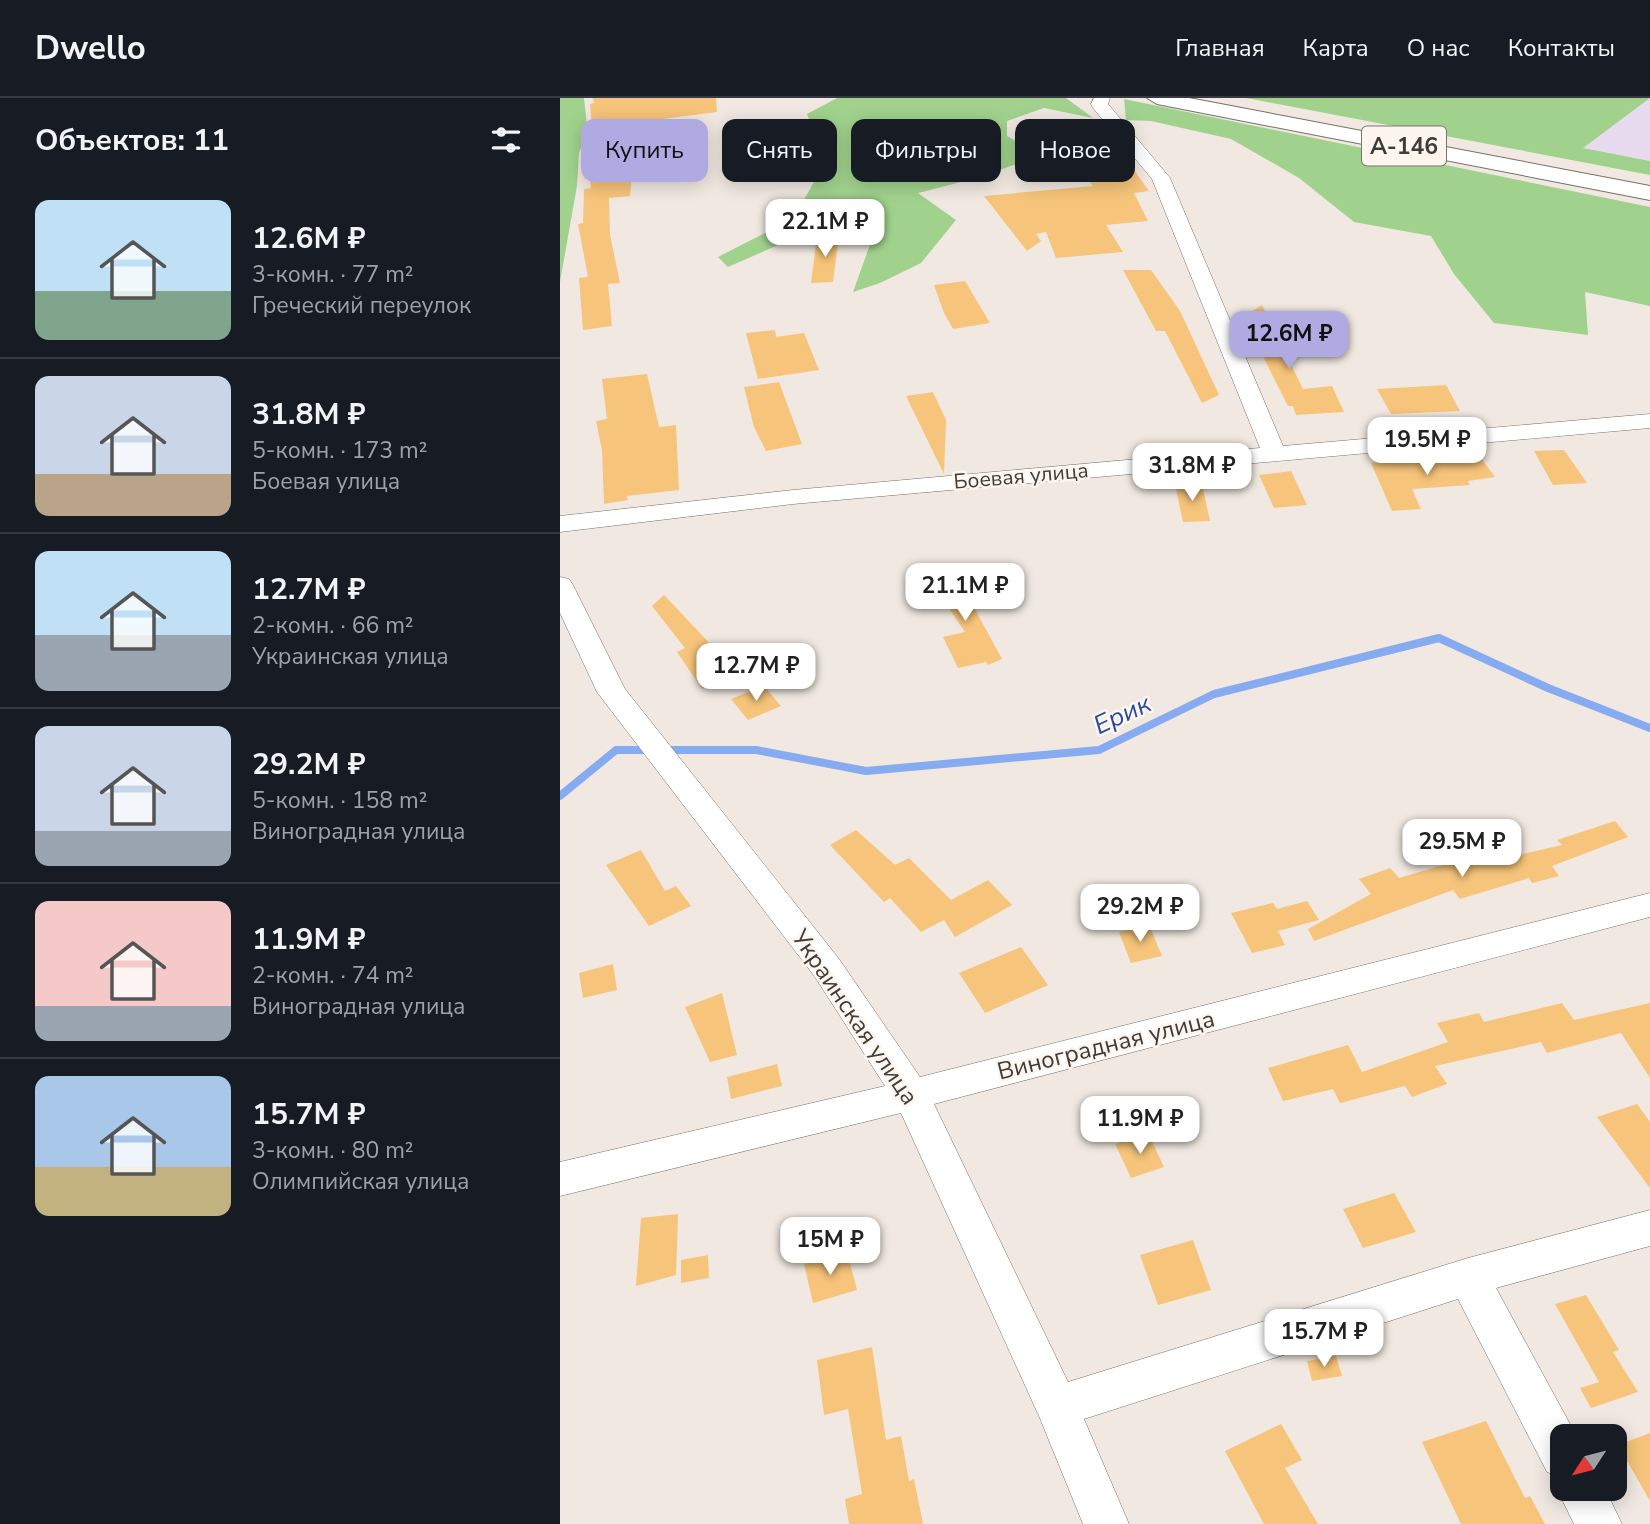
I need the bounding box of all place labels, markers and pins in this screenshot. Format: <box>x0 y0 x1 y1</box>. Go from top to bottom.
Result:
pin: 22.1M ₽ <box>760 200 890 259</box>
pin: 12.6M ₽ <box>1224 312 1354 371</box>
pin: 19.5M ₽ <box>1362 418 1492 477</box>
pin: 31.8M ₽ <box>1127 444 1257 503</box>
pin: 21.1M ₽ <box>900 564 1030 623</box>
pin: 12.7M ₽ <box>691 644 821 703</box>
pin: 29.5M ₽ <box>1397 820 1527 879</box>
pin: 29.2M ₽ <box>1075 884 1205 944</box>
pin: 11.9M ₽ <box>1075 1096 1205 1156</box>
pin: 15M ₽ <box>781 1218 879 1277</box>
pin: 15.7M ₽ <box>1259 1310 1389 1369</box>

